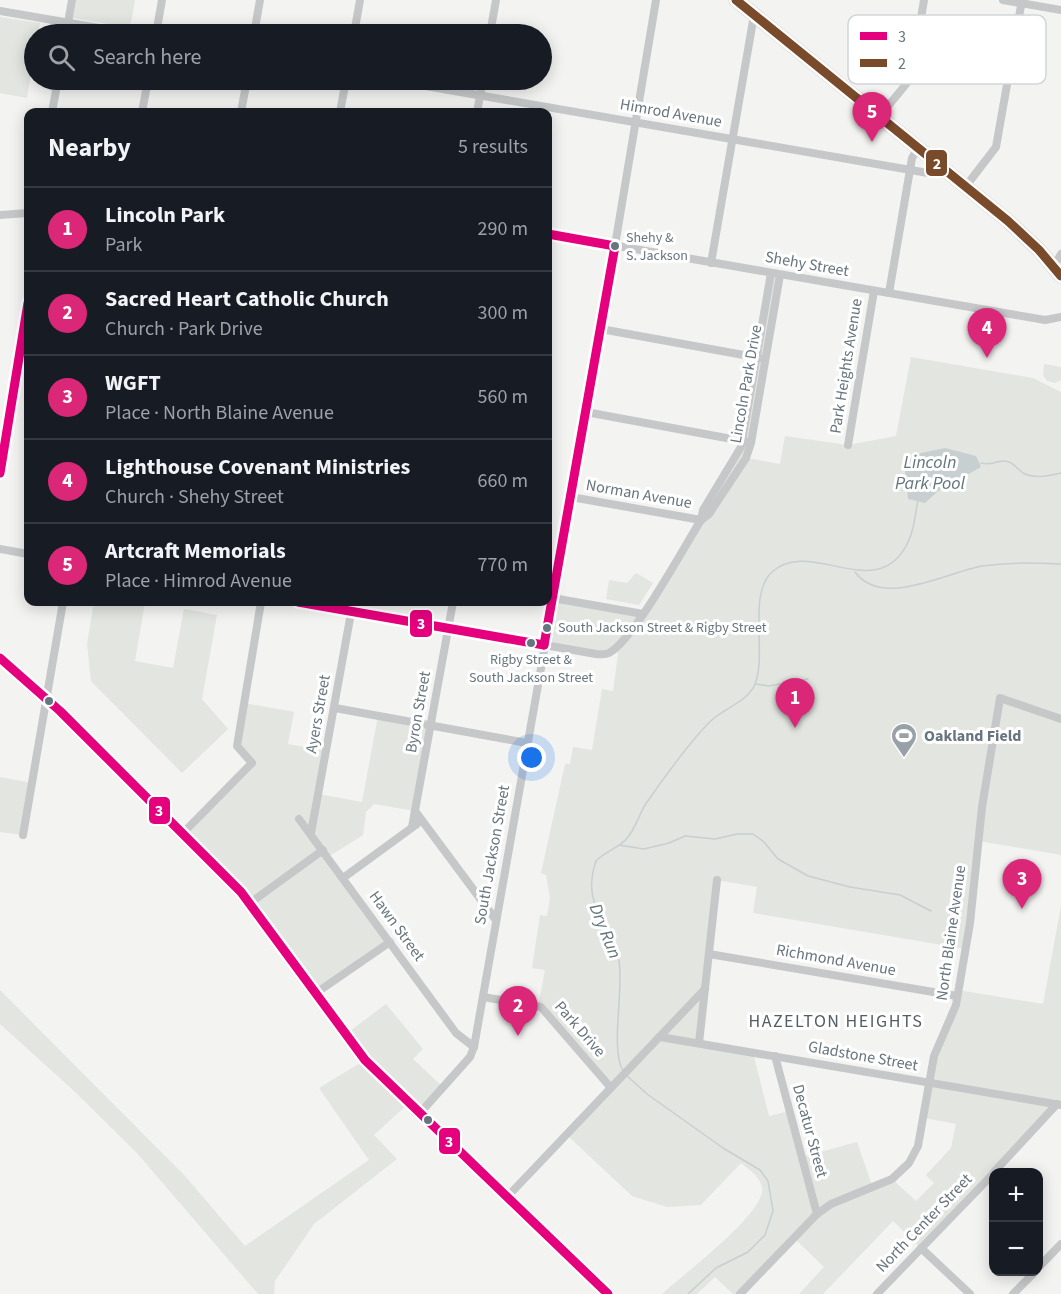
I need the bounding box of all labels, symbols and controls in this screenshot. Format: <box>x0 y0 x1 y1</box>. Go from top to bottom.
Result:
legend <box>848 15 1046 84</box>
search box <box>24 24 552 90</box>
text: 3 <box>898 26 906 48</box>
icon: search <box>45 41 78 74</box>
text: Search here <box>93 41 201 73</box>
text: 2 <box>898 53 906 75</box>
pin: 5 <box>852 92 892 142</box>
street label: Himrod Avenue <box>618 93 724 133</box>
text: Nearby <box>48 129 131 166</box>
text: 5 results <box>458 133 528 161</box>
line badge: 2 <box>925 149 948 177</box>
text: 2 <box>933 153 941 175</box>
text: Lincoln Park <box>105 199 225 231</box>
text: 1 <box>62 215 73 243</box>
text: 290 m <box>478 215 528 243</box>
place label: Shehy & S. Jackson <box>626 228 688 266</box>
text: Park <box>105 231 142 259</box>
marker: Shehy & S. Jackson <box>609 240 621 252</box>
street label: Shehy Street <box>763 246 851 282</box>
text: Sacred Heart Catholic Church <box>105 283 389 315</box>
street label: Park Heights Avenue <box>824 297 868 435</box>
text: 2 <box>62 299 73 327</box>
text: 300 m <box>478 299 528 327</box>
pin: 4 <box>968 308 1006 358</box>
text: Church · Park Drive <box>105 315 263 343</box>
street label: Lincoln Park Drive <box>725 323 767 445</box>
text: WGFT <box>105 367 161 399</box>
text: 3 <box>62 383 73 411</box>
text: 560 m <box>478 383 528 411</box>
text: Place · North Blaine Avenue <box>105 399 334 427</box>
water label: Lincoln Park Pool <box>895 450 966 496</box>
text: Lighthouse Covenant Ministries <box>105 451 410 483</box>
text: 4 <box>62 467 73 495</box>
text: 660 m <box>478 467 528 495</box>
street label: Norman Avenue <box>584 474 694 514</box>
text: Church · Shehy Street <box>105 483 284 511</box>
text: Artcraft Memorials <box>105 535 286 567</box>
text: 5 <box>62 551 73 579</box>
text: 770 m <box>478 551 528 579</box>
text: Place · Himrod Avenue <box>105 567 292 595</box>
line badge: 3 <box>409 609 433 638</box>
text: 3 <box>417 613 425 635</box>
place label: South Jackson Street & Rigby Street <box>558 618 767 638</box>
marker: South Jackson Street & Rigby Street <box>541 622 553 634</box>
marker: Rigby Street & South Jackson Street <box>525 637 537 649</box>
place label: Rigby Street & South Jackson Street <box>469 650 593 688</box>
street label: Byron Street <box>400 669 436 755</box>
street label: Ayers Street <box>300 672 336 755</box>
pin: 1 <box>776 678 814 728</box>
unlabelled marker <box>43 695 55 707</box>
sports icon: Oakland Field <box>889 721 919 759</box>
place label: Oakland Field <box>924 725 1022 747</box>
your location <box>517 743 546 772</box>
street label: South Jackson Street <box>469 783 515 927</box>
line badge: 3 <box>148 796 171 825</box>
text: 3 <box>155 800 163 822</box>
pin: 3 <box>1002 860 1042 909</box>
street label: North Blaine Avenue <box>931 864 971 1002</box>
street label: Hawn Street <box>364 886 430 966</box>
water label: Dry Run <box>583 900 627 962</box>
street label: Richmond Avenue <box>774 939 898 981</box>
pin: 2 <box>498 986 538 1036</box>
street label: Park Drive <box>549 996 611 1062</box>
district label: HAZELTON HEIGHTS <box>749 1009 923 1034</box>
street label: Gladstone Street <box>806 1036 920 1077</box>
street label: Decatur Street <box>787 1082 833 1181</box>
unlabelled marker <box>422 1114 434 1126</box>
line badge: 3 <box>438 1127 461 1155</box>
text: 3 <box>445 1131 453 1153</box>
street label: North Center Street <box>871 1168 977 1277</box>
map controls <box>989 1168 1043 1276</box>
button: + <box>989 1168 1043 1222</box>
button: − <box>989 1222 1043 1276</box>

